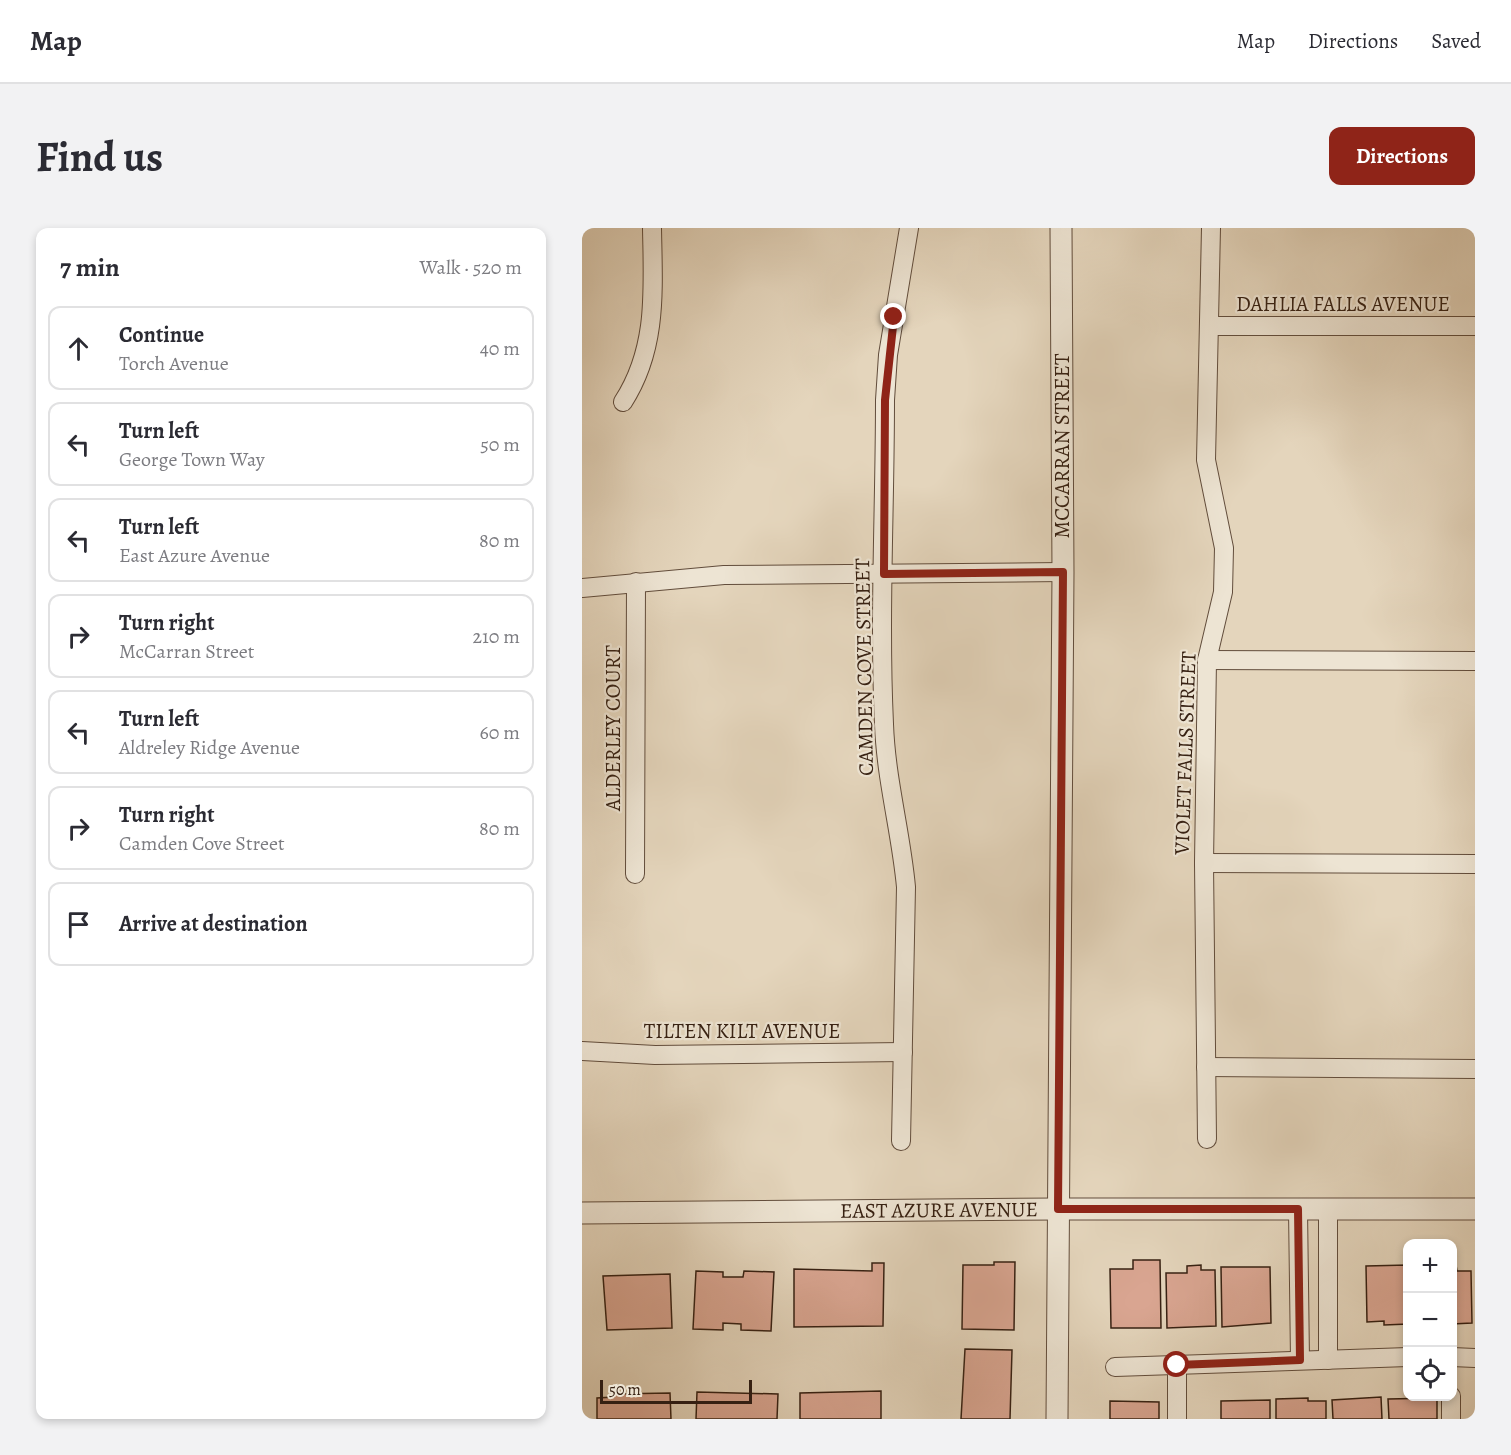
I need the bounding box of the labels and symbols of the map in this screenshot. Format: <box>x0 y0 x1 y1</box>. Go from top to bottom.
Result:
street label: DAHLIA FALLS AVENUE <box>1236 290 1450 318</box>
route end <box>880 303 906 329</box>
street label: MCCARRAN STREET <box>1048 353 1076 538</box>
street label: CAMDEN COVE STREET <box>848 557 880 776</box>
street label: ALDERLEY COURT <box>599 644 627 812</box>
street label: VIOLET FALLS STREET <box>1167 650 1203 856</box>
street label: TILTEN KILT AVENUE <box>644 1017 840 1045</box>
street label: EAST AZURE AVENUE <box>840 1195 1038 1225</box>
route start <box>1163 1351 1189 1377</box>
scale bar <box>600 1377 752 1404</box>

